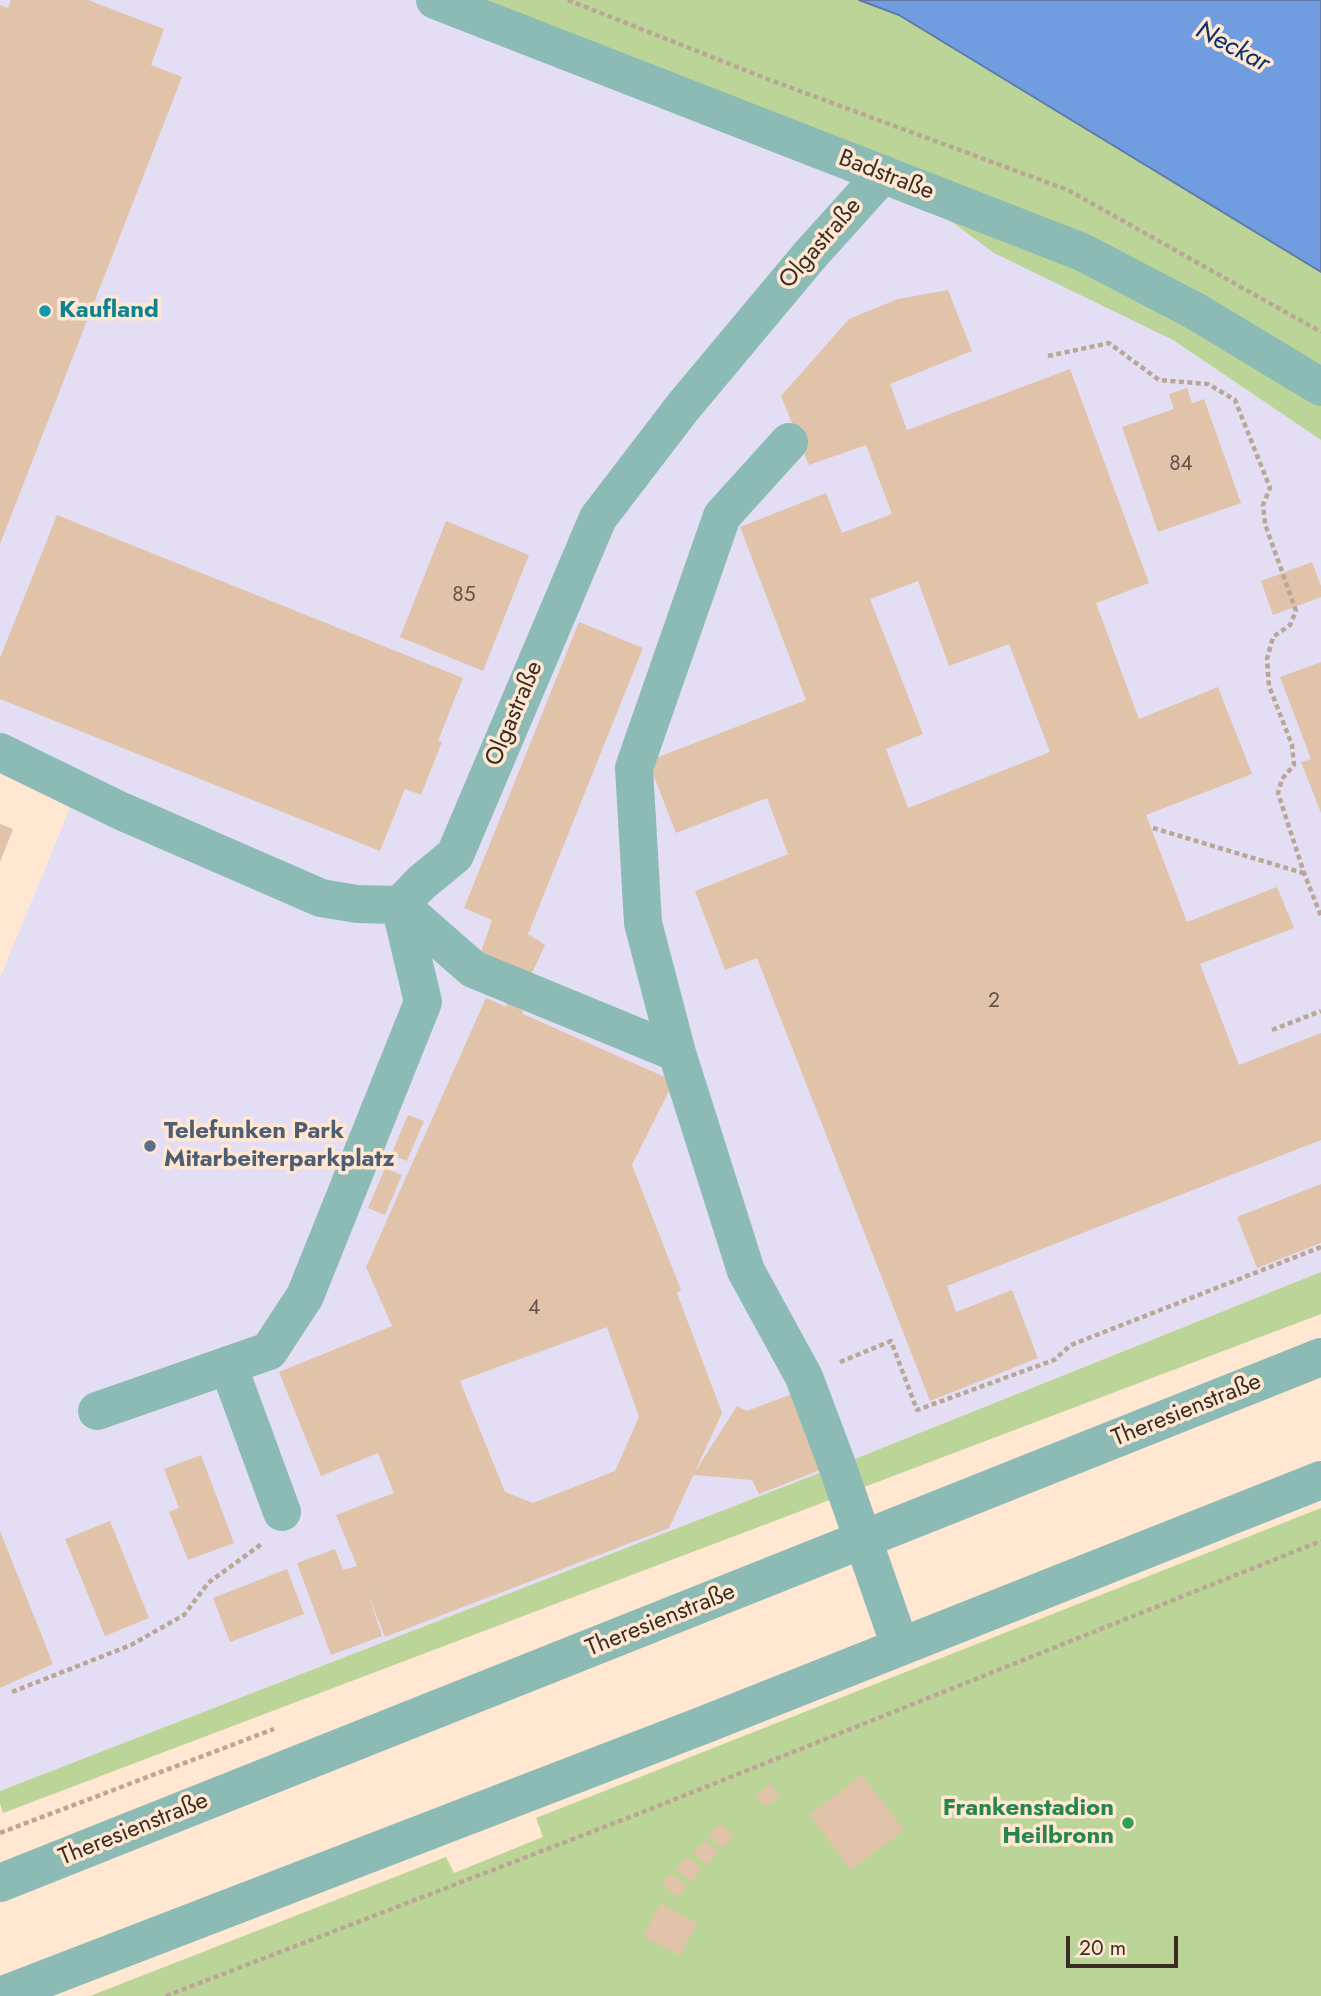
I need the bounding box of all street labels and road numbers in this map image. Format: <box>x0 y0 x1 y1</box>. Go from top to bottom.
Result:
street label: Badstraße <box>834 145 938 207</box>
street label: Olgastraße <box>774 193 868 295</box>
street label: Olgastraße <box>480 657 550 771</box>
street label: Theresienstraße <box>1108 1368 1266 1454</box>
street label: Theresienstraße <box>582 1578 740 1664</box>
street label: Theresienstraße <box>55 1787 213 1873</box>

